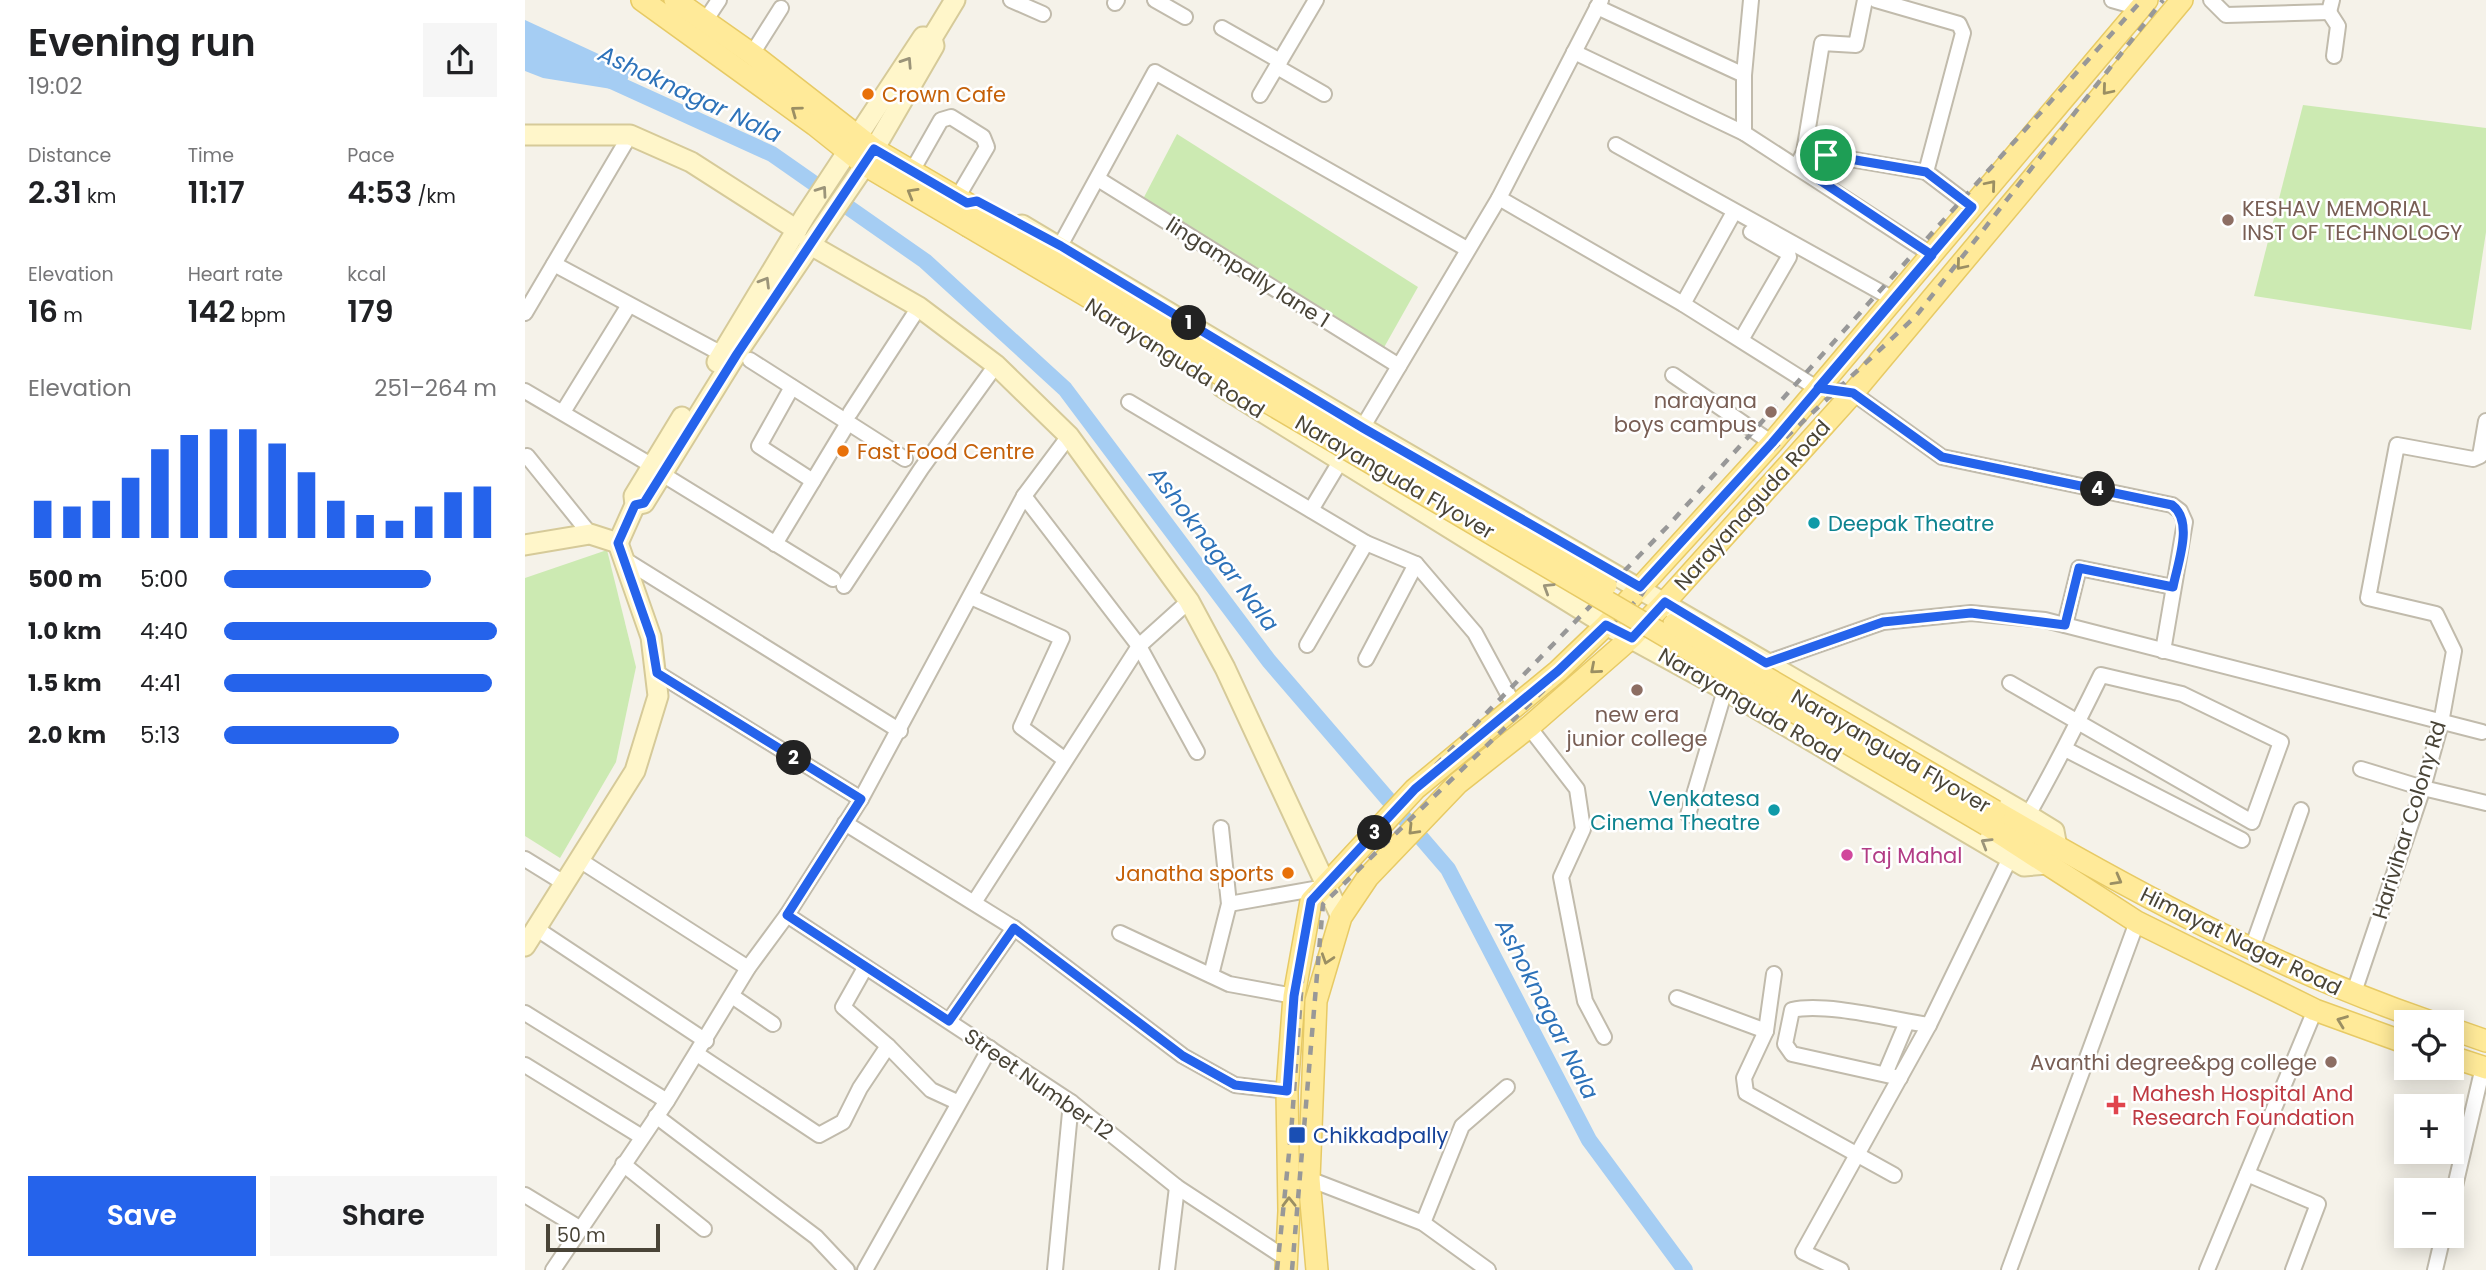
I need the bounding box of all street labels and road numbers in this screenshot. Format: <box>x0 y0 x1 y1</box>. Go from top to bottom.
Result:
street label: lingampally lane 1 <box>1162 211 1334 333</box>
street label: Narayanguda Road <box>1080 291 1270 425</box>
street label: Narayanguda Flyover <box>1290 408 1500 546</box>
street label: Narayanaguda Road <box>1667 413 1837 597</box>
street label: Narayanguda Road <box>1653 641 1847 769</box>
street label: Narayanguda Flyover <box>1786 682 1996 820</box>
street label: Harivihar Colony Rd <box>2365 717 2453 923</box>
street label: Himayat Nagar Road <box>2136 880 2346 1002</box>
street label: Street Number 12 <box>958 1022 1120 1146</box>

